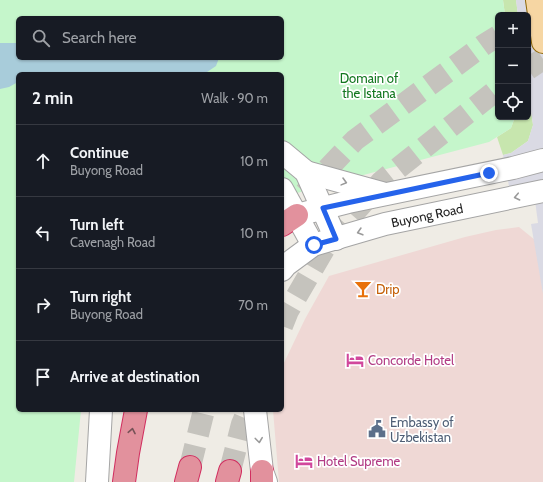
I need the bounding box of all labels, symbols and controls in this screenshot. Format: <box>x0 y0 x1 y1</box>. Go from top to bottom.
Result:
map controls <box>495 12 531 120</box>
button: + <box>495 12 531 48</box>
search box <box>16 16 284 60</box>
icon: search <box>30 27 52 49</box>
text: Search here <box>62 29 137 47</box>
button: − <box>495 48 531 84</box>
park label: Domain of the Istana <box>340 70 399 101</box>
button: locate <box>495 84 531 120</box>
text: 2 min <box>32 88 73 108</box>
text: Walk · 90 m <box>201 90 268 106</box>
text: Continue <box>70 144 129 162</box>
icon: ahead <box>32 150 54 172</box>
text: 10 m <box>240 153 268 169</box>
text: Buyong Road <box>70 162 143 178</box>
route end <box>480 164 498 182</box>
one-way arrow <box>340 177 347 186</box>
one-way arrow <box>514 192 520 200</box>
street label: Buyong Road <box>390 200 464 231</box>
text: Turn left <box>70 216 124 234</box>
icon: left <box>32 222 54 244</box>
text: 10 m <box>240 225 268 241</box>
one-way arrow <box>357 227 364 235</box>
text: Cavenagh Road <box>70 234 155 250</box>
route start <box>305 236 323 254</box>
bar icon: Drip <box>353 279 373 299</box>
place label: Drip <box>376 281 399 297</box>
text: Turn right <box>70 288 131 306</box>
icon: right <box>32 294 54 316</box>
text: 70 m <box>238 297 268 313</box>
text: Buyong Road <box>70 306 143 322</box>
hotel icon: Concorde Hotel <box>345 350 365 370</box>
place label: Concorde Hotel <box>368 352 454 368</box>
icon: arrive <box>32 366 54 388</box>
text: Arrive at destination <box>70 368 200 386</box>
place label: Embassy of Uzbekistan <box>390 414 454 445</box>
public building icon: Embassy of Uzbekistan <box>367 419 387 439</box>
one-way arrow <box>127 428 136 434</box>
one-way arrow <box>254 437 263 443</box>
hotel icon: Hotel Supreme <box>294 451 314 471</box>
place label: Hotel Supreme <box>317 453 401 469</box>

